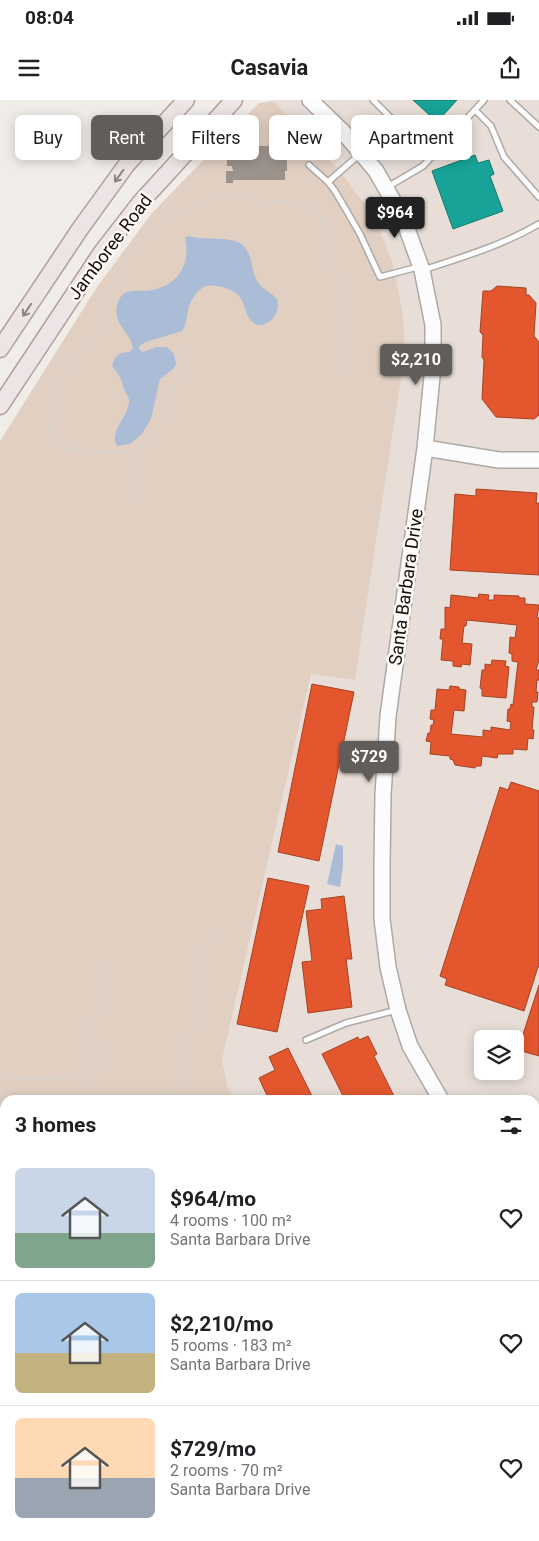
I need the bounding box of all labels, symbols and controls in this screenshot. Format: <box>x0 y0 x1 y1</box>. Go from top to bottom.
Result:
text: 08:04 <box>25 6 74 29</box>
icon: menu <box>15 54 43 82</box>
icon: share <box>496 54 524 82</box>
text: Casavia <box>231 55 308 80</box>
chip: Buy <box>15 115 81 160</box>
chip: Rent <box>91 115 163 160</box>
chip: Filters <box>173 115 259 160</box>
chip: New <box>269 115 341 160</box>
chip: Apartment <box>351 115 472 160</box>
one-way arrow <box>114 169 124 183</box>
street label: Jamboree Road <box>63 190 156 304</box>
pin: $964 <box>365 196 425 239</box>
text: $964 <box>377 203 413 222</box>
one-way arrow <box>21 302 31 316</box>
pin: $2,210 <box>375 344 457 386</box>
text: $2,210 <box>391 350 441 369</box>
street label: Santa Barbara Drive <box>384 507 427 667</box>
pin: $729 <box>339 740 399 783</box>
text: $729 <box>351 747 387 766</box>
map controls <box>474 1030 524 1080</box>
button: layers <box>474 1030 524 1080</box>
icon: filters <box>497 1111 525 1139</box>
text: 3 homes <box>15 1113 96 1137</box>
text: $964/mo <box>170 1187 256 1211</box>
icon: home <box>55 1188 115 1248</box>
icon: heart <box>497 1204 525 1232</box>
text: 4 rooms · 100 m² <box>170 1211 292 1230</box>
text: Santa Barbara Drive <box>170 1230 310 1249</box>
text: $2,210/mo <box>170 1312 273 1336</box>
icon: home <box>55 1313 115 1373</box>
icon: heart <box>497 1329 525 1357</box>
text: 5 rooms · 183 m² <box>170 1336 292 1355</box>
text: Santa Barbara Drive <box>170 1355 310 1374</box>
text: $729/mo <box>170 1437 256 1461</box>
icon: home <box>55 1438 115 1498</box>
icon: heart <box>497 1454 525 1482</box>
text: 2 rooms · 70 m² <box>170 1461 283 1480</box>
text: Santa Barbara Drive <box>170 1480 310 1499</box>

